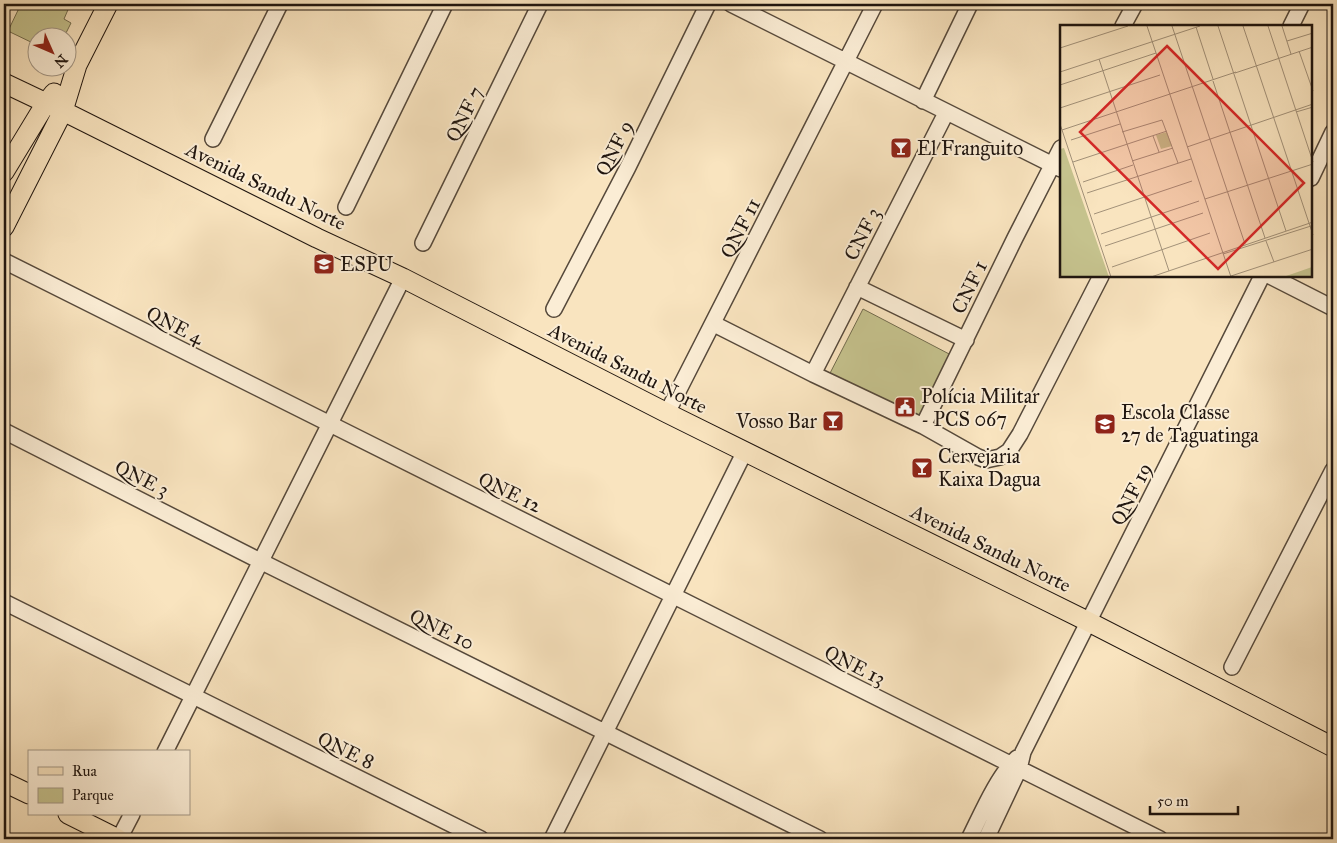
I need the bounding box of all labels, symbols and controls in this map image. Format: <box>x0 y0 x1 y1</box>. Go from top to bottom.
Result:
inset map <box>1060 25 1312 278</box>
north arrow <box>28 28 78 78</box>
text: N <box>51 51 71 71</box>
street label: QNF 7 <box>440 82 488 146</box>
street label: QNF 9 <box>590 116 638 180</box>
street label: Avenida Sandu Norte <box>181 136 350 235</box>
bar icon: El Franguito <box>889 136 913 160</box>
place label: El Franguito <box>917 136 1023 161</box>
street label: QNF 11 <box>715 194 765 262</box>
street label: CNF 3 <box>839 204 885 264</box>
school or university icon: ESPU <box>312 252 336 276</box>
place label: ESPU <box>340 252 393 276</box>
street label: CNF 1 <box>946 257 992 317</box>
street label: QNE 4 <box>143 301 208 350</box>
street label: Avenida Sandu Norte <box>544 317 711 418</box>
place label: Polícia Militar - PCS 067 <box>921 384 1040 431</box>
public building icon: Polícia Militar - PCS 067 <box>893 395 917 419</box>
place label: Escola Classe 27 de Taguatinga <box>1121 400 1259 448</box>
place label: Vosso Bar <box>735 409 817 433</box>
bar icon: Vosso Bar <box>821 409 845 433</box>
school or university icon: Escola Classe 27 de Taguatinga <box>1093 412 1117 436</box>
place label: Cervejaria Kaixa Dagua <box>938 444 1041 492</box>
street label: QNE 3 <box>111 454 173 502</box>
bar icon: Cervejaria Kaixa Dagua <box>910 456 934 480</box>
street label: QNF 19 <box>1105 459 1157 529</box>
street label: QNE 12 <box>475 466 546 518</box>
street label: Avenida Sandu Norte <box>906 498 1075 597</box>
street label: QNE 10 <box>406 603 478 655</box>
street label: QNE 13 <box>820 639 890 691</box>
street label: QNE 8 <box>314 726 378 774</box>
legend <box>28 750 190 816</box>
text: Rua <box>72 762 97 780</box>
scale bar <box>1150 783 1237 815</box>
text: Parque <box>72 786 114 805</box>
text: 50 m <box>1157 792 1189 810</box>

